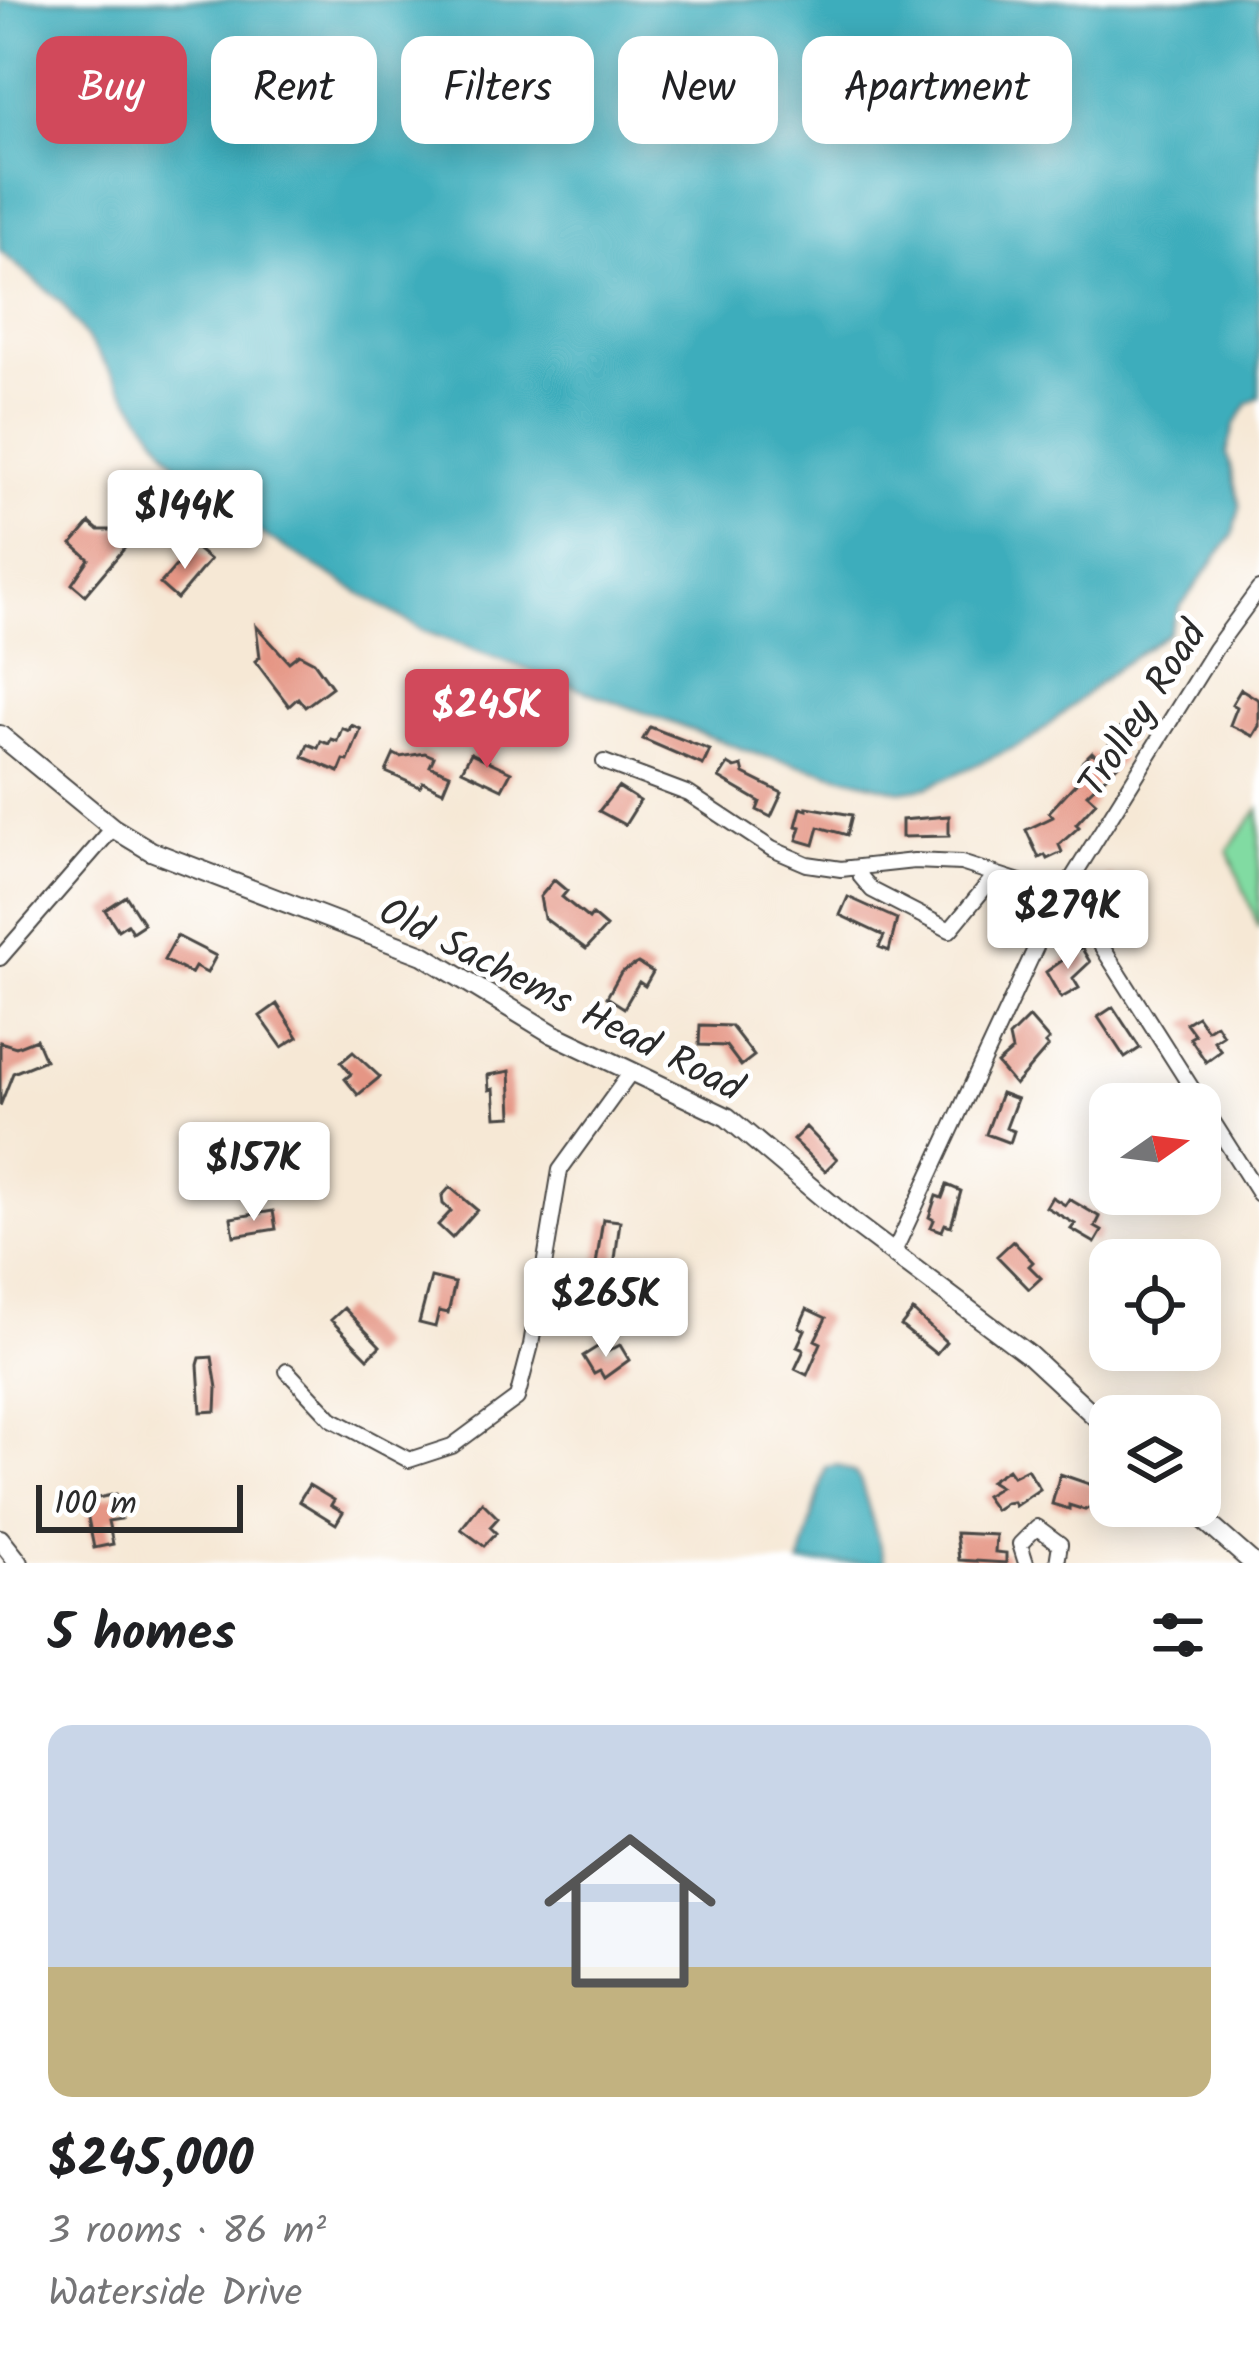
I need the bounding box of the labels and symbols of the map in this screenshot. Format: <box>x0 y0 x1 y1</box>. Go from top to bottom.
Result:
pin: $144K <box>101 470 269 572</box>
street label: Trolley Road <box>1064 608 1226 811</box>
pin: $245K <box>403 669 571 771</box>
pin: $279K <box>984 870 1152 972</box>
street label: Old Sachems Head Road <box>367 883 755 1121</box>
north arrow <box>1089 1083 1221 1215</box>
pin: $157K <box>170 1122 338 1224</box>
pin: $265K <box>522 1258 690 1360</box>
scale bar <box>36 1479 243 1532</box>

